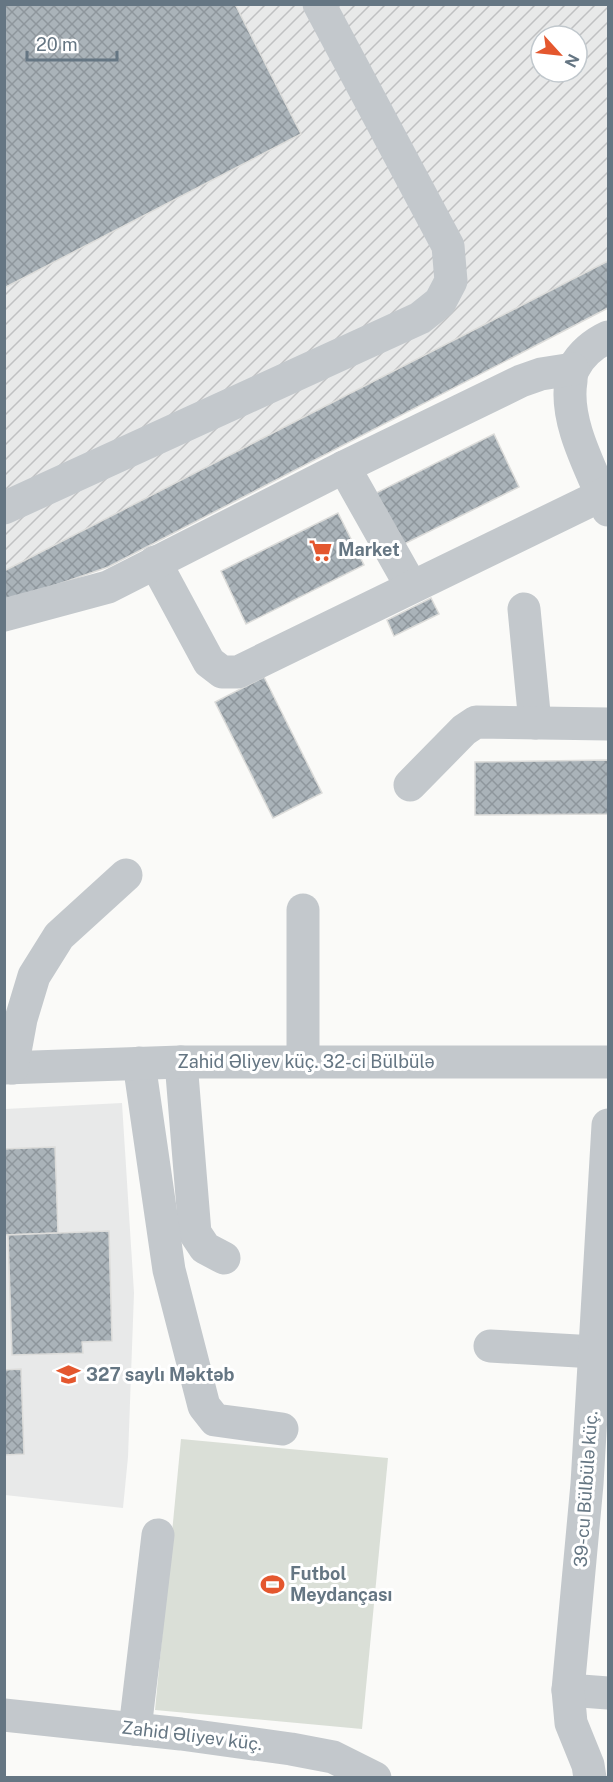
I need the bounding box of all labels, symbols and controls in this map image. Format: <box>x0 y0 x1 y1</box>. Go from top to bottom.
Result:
scale bar <box>27 24 117 62</box>
north arrow <box>529 24 589 84</box>
text: 20 m <box>36 34 78 55</box>
text: N <box>561 51 583 70</box>
supermarket icon: Market <box>307 537 333 563</box>
place label: Market <box>338 539 400 560</box>
street label: Zahid Əliyev küç. 32-ci Bülbülə <box>177 1051 435 1072</box>
school or university icon: 327 saylı Məktəb <box>55 1362 81 1388</box>
place label: 327 saylı Məktəb <box>86 1364 235 1385</box>
street label: 39-cu Bülbülə küç. <box>570 1410 601 1568</box>
place label: Futbol Meydançası <box>290 1563 392 1605</box>
sports icon: Futbol Meydançası <box>259 1571 285 1597</box>
street label: Zahid Əliyev küç. <box>121 1716 264 1755</box>

